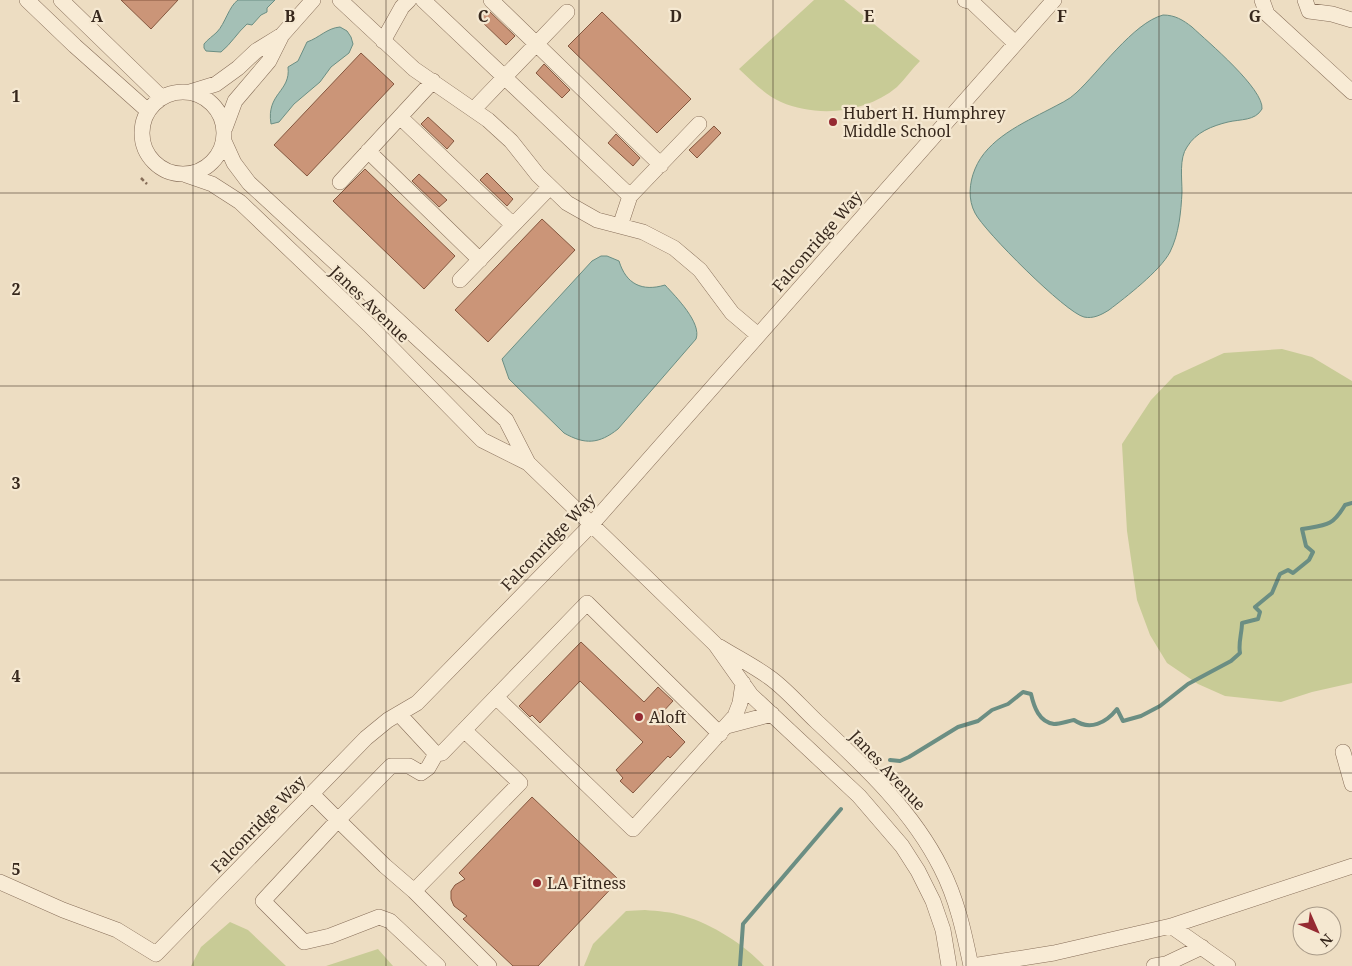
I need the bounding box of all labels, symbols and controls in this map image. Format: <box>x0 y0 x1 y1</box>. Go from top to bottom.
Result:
text: A <box>91 5 104 27</box>
text: B <box>285 5 296 27</box>
text: C <box>478 5 489 27</box>
text: D <box>670 5 682 27</box>
text: E <box>864 5 874 27</box>
text: F <box>1057 5 1067 27</box>
text: G <box>1249 5 1261 27</box>
text: 1 <box>11 85 21 107</box>
place label: Hubert H. Humphrey Middle School <box>843 102 1006 142</box>
marker: Hubert H. Humphrey Middle School <box>827 116 839 128</box>
street label: Falconridge Way <box>767 185 868 296</box>
street label: Janes Avenue <box>325 260 414 347</box>
text: 2 <box>11 278 21 300</box>
text: 3 <box>11 472 21 494</box>
street label: Falconridge Way <box>496 488 601 595</box>
text: 4 <box>11 665 21 687</box>
place label: Aloft <box>649 706 686 728</box>
marker: Aloft <box>633 711 645 723</box>
street label: Janes Avenue <box>844 724 931 815</box>
street label: Falconridge Way <box>206 770 311 877</box>
text: 5 <box>11 858 21 880</box>
place label: LA Fitness <box>547 872 626 894</box>
marker: LA Fitness <box>531 877 543 889</box>
north arrow <box>1292 906 1342 956</box>
text: N <box>1316 930 1337 951</box>

